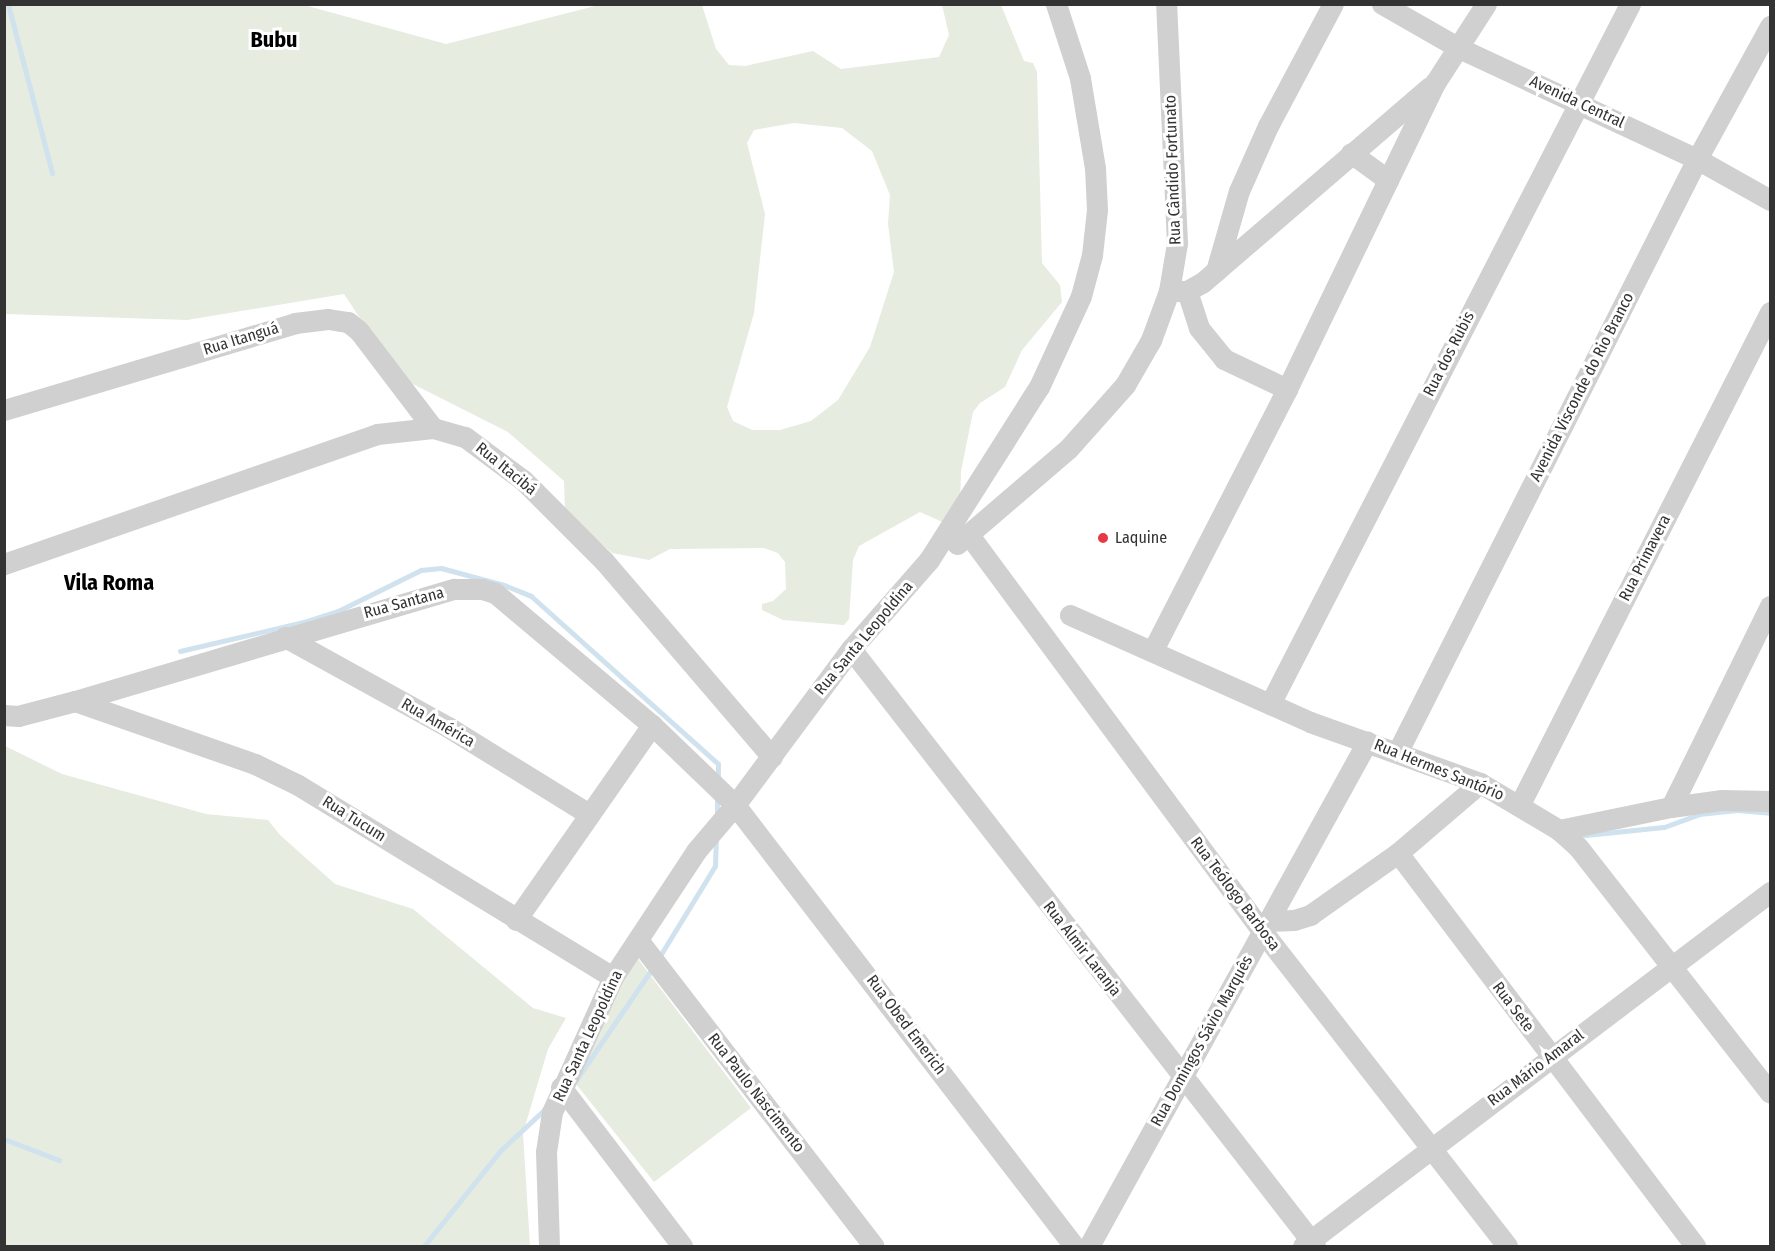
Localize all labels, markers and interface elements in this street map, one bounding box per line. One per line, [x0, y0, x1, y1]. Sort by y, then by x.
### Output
district label: Bubu [250, 27, 298, 53]
street label: Avenida Central [1527, 72, 1627, 132]
street label: Rua Cândido Fortunato [1161, 95, 1185, 245]
street label: Avenida Visconde do Rio Branco [1526, 289, 1638, 485]
street label: Rua dos Rubis [1419, 308, 1479, 400]
street label: Rua Itanguá [201, 318, 281, 360]
street label: Rua Itacibá [472, 439, 540, 499]
street label: Rua Primavera [1615, 512, 1675, 604]
place label: Laquine [1115, 528, 1167, 548]
marker: Laquine [1096, 531, 1110, 545]
district label: Vila Roma [64, 570, 154, 596]
street label: Rua Santa Leopoldina [811, 577, 917, 699]
street label: Rua Santana [362, 583, 446, 623]
street label: Rua América [398, 694, 478, 752]
street label: Rua Hermes Santório [1371, 735, 1507, 805]
street label: Rua Tucum [319, 792, 389, 846]
street label: Rua Teólogo Barbosa [1186, 833, 1284, 955]
street label: Rua Almir Laranja [1039, 898, 1125, 1000]
street label: Rua Domingos Sávio Marquês [1147, 952, 1257, 1130]
street label: Rua Santa Leopoldina [549, 967, 627, 1105]
street label: Rua Obed Emerich [862, 971, 950, 1079]
street label: Rua Sete [1488, 978, 1538, 1036]
street label: Rua Mário Amaral [1484, 1026, 1588, 1110]
street label: Rua Paulo Nascimento [704, 1030, 808, 1156]

